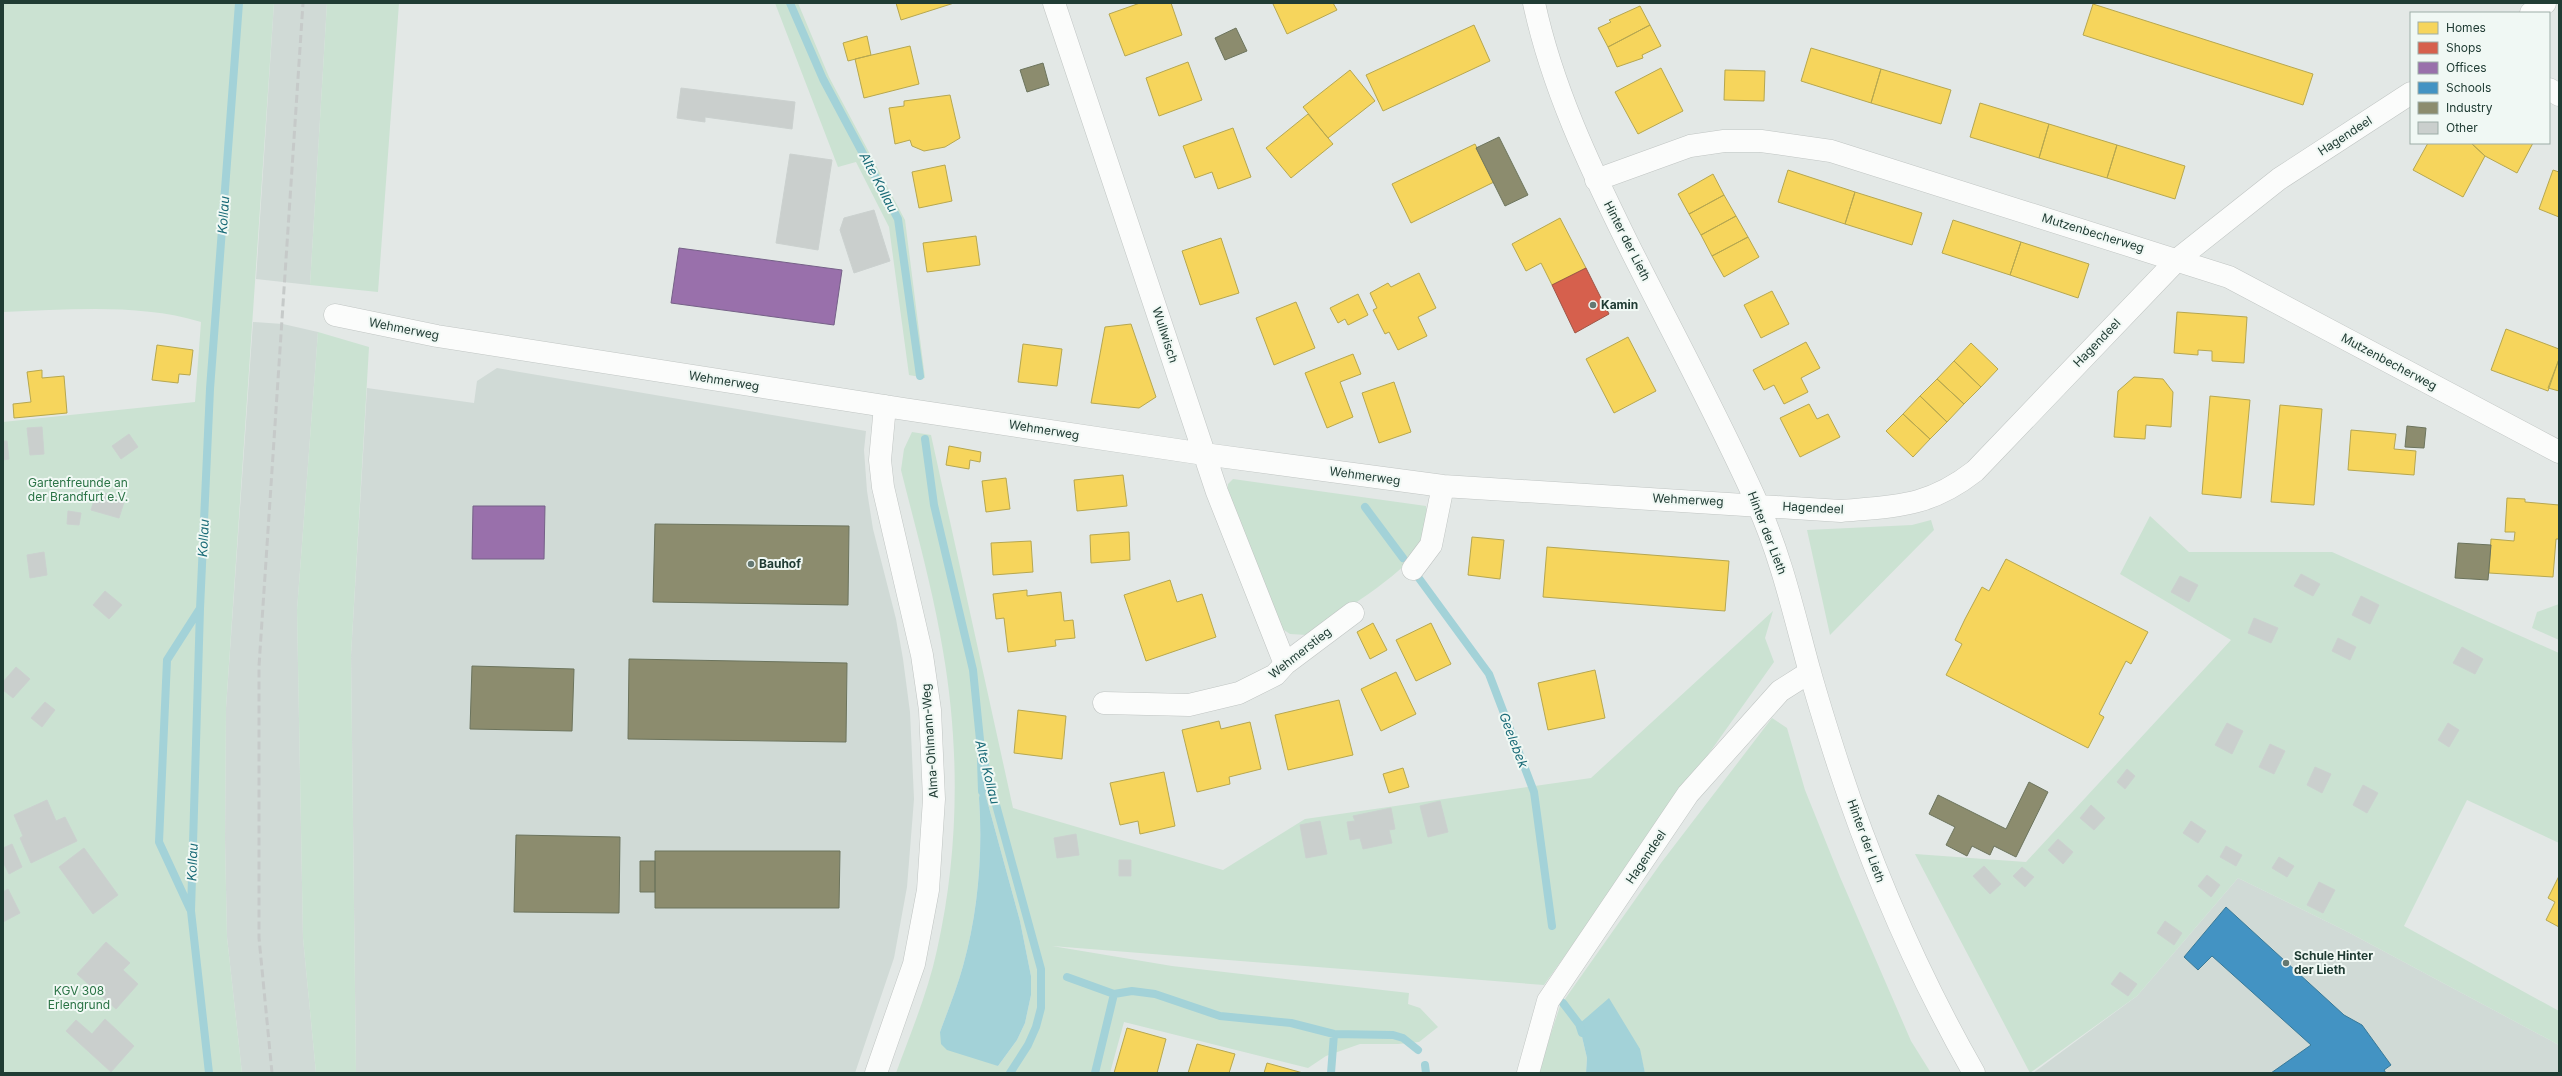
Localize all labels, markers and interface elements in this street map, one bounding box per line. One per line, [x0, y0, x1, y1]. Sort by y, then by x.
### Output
legend [2410, 12, 2550, 144]
text: Homes [2446, 20, 2486, 35]
text: Shops [2446, 40, 2482, 55]
text: Offices [2446, 60, 2487, 75]
text: Schools [2446, 80, 2491, 95]
text: Industry [2446, 100, 2493, 115]
street label: Hagendeel [2315, 113, 2375, 159]
text: Other [2446, 120, 2478, 135]
water label: Alte Kollau [856, 148, 902, 215]
water label: Kollau [214, 195, 232, 235]
street label: Hinter der Lieth [1601, 198, 1654, 283]
street label: Mutzenbecherweg [2040, 210, 2146, 255]
place label: Kamin [1601, 297, 1638, 312]
marker: Kamin [1588, 300, 1598, 310]
street label: Wullwisch [1149, 305, 1182, 365]
street label: Wehmerweg [368, 314, 441, 343]
street label: Hagendeel [2070, 315, 2123, 370]
street label: Mutzenbecherweg [2339, 330, 2440, 393]
street label: Wehmerweg [688, 368, 761, 393]
street label: Wehmerweg [1008, 417, 1081, 442]
street label: Wehmerweg [1329, 463, 1401, 488]
park label: Gartenfreunde an der Brandfurt e.V. [28, 475, 128, 504]
street label: Hinter der Lieth [1745, 489, 1790, 576]
street label: Wehmerweg [1652, 490, 1724, 509]
street label: Hagendeel [1782, 498, 1844, 517]
water label: Kollau [194, 518, 212, 557]
place label: Bauhof [759, 556, 801, 571]
marker: Bauhof [746, 559, 756, 569]
street label: Wehmerstieg [1266, 624, 1334, 682]
street label: Alma-Ohlmann-Weg [918, 683, 941, 799]
water label: Geelebek [1496, 710, 1532, 771]
water label: Alte Kollau [972, 737, 1004, 806]
street label: Hinter der Lieth [1844, 797, 1888, 885]
street label: Hagendeel [1622, 827, 1669, 886]
water label: Kollau [183, 842, 201, 881]
place label: Schule Hinter der Lieth [2294, 948, 2373, 977]
marker: Schule Hinter der Lieth [2281, 958, 2291, 968]
park label: KGV 308 Erlengrund [48, 983, 110, 1012]

